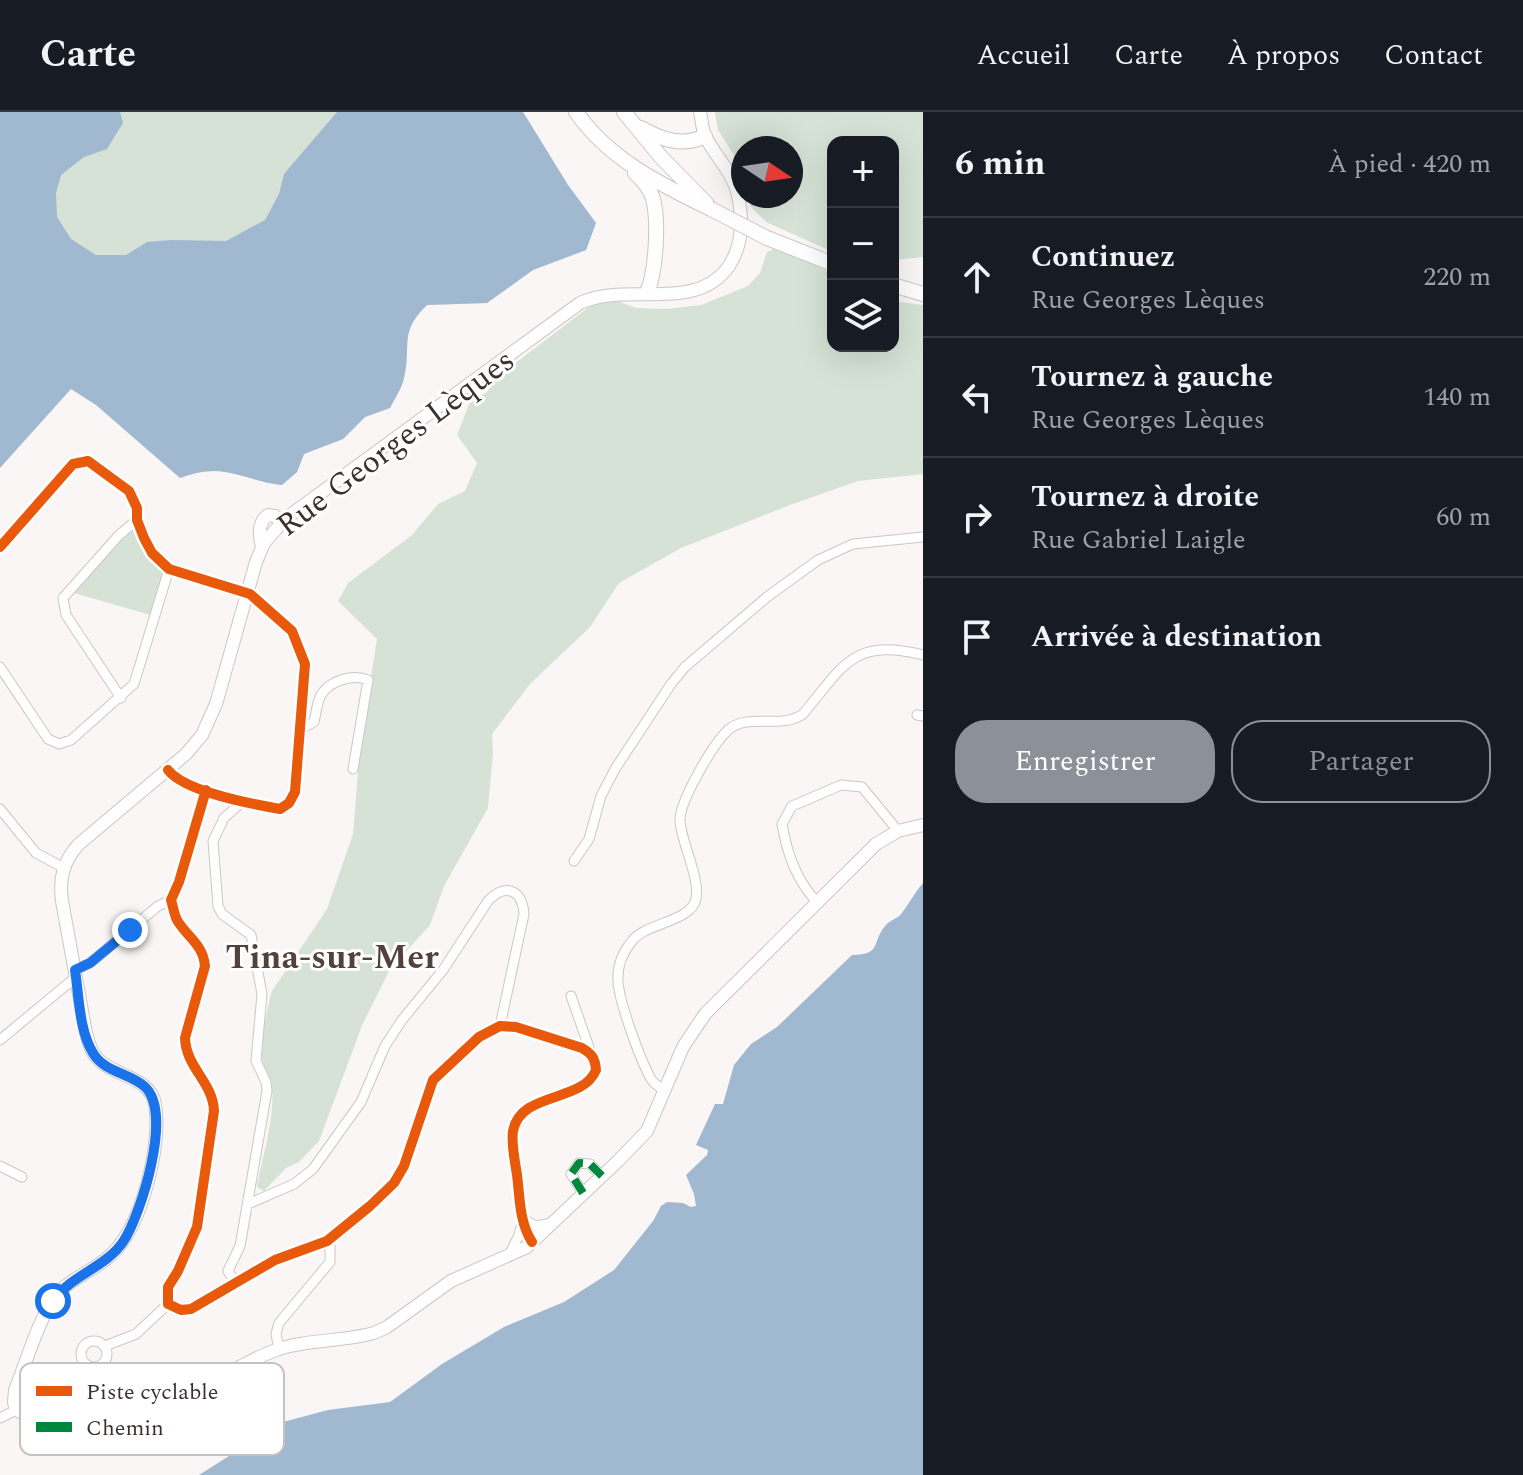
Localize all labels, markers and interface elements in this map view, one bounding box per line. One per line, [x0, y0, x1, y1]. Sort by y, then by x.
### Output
text: Carte [40, 26, 136, 84]
text: Accueil [977, 34, 1070, 77]
text: Carte [1114, 34, 1183, 77]
text: À propos [1227, 34, 1340, 77]
text: Contact [1384, 34, 1483, 77]
north arrow [731, 136, 803, 208]
map controls [827, 136, 899, 352]
button: + [827, 136, 899, 208]
text: 6 min [955, 138, 1045, 190]
text: À pied · 420 m [1328, 144, 1491, 184]
button: − [827, 208, 899, 280]
text: Continuez [1031, 234, 1175, 280]
icon: ahead [955, 255, 999, 299]
text: 220 m [1423, 257, 1491, 297]
button: layers [827, 280, 899, 352]
text: Rue Georges Lèques [1031, 280, 1265, 320]
street label: Rue Georges Lèques [266, 337, 526, 549]
text: Tournez à gauche [1031, 354, 1273, 400]
icon: left [955, 375, 999, 419]
text: 140 m [1423, 377, 1491, 417]
text: Rue Georges Lèques [1031, 400, 1265, 440]
text: Tournez à droite [1031, 474, 1259, 520]
icon: right [955, 495, 999, 539]
text: 60 m [1436, 497, 1491, 537]
text: Rue Gabriel Laigle [1031, 520, 1246, 560]
text: Arrivée à destination [1031, 614, 1322, 660]
icon: arrive [955, 615, 999, 659]
button: Enregistrer [955, 720, 1215, 803]
button: Partager [1231, 720, 1491, 803]
route end [112, 912, 148, 948]
district label: Tina-sur-Mer [225, 932, 439, 984]
route start [35, 1283, 71, 1319]
legend [20, 1363, 284, 1455]
text: Piste cyclable [86, 1376, 218, 1409]
text: Chemin [86, 1412, 164, 1445]

